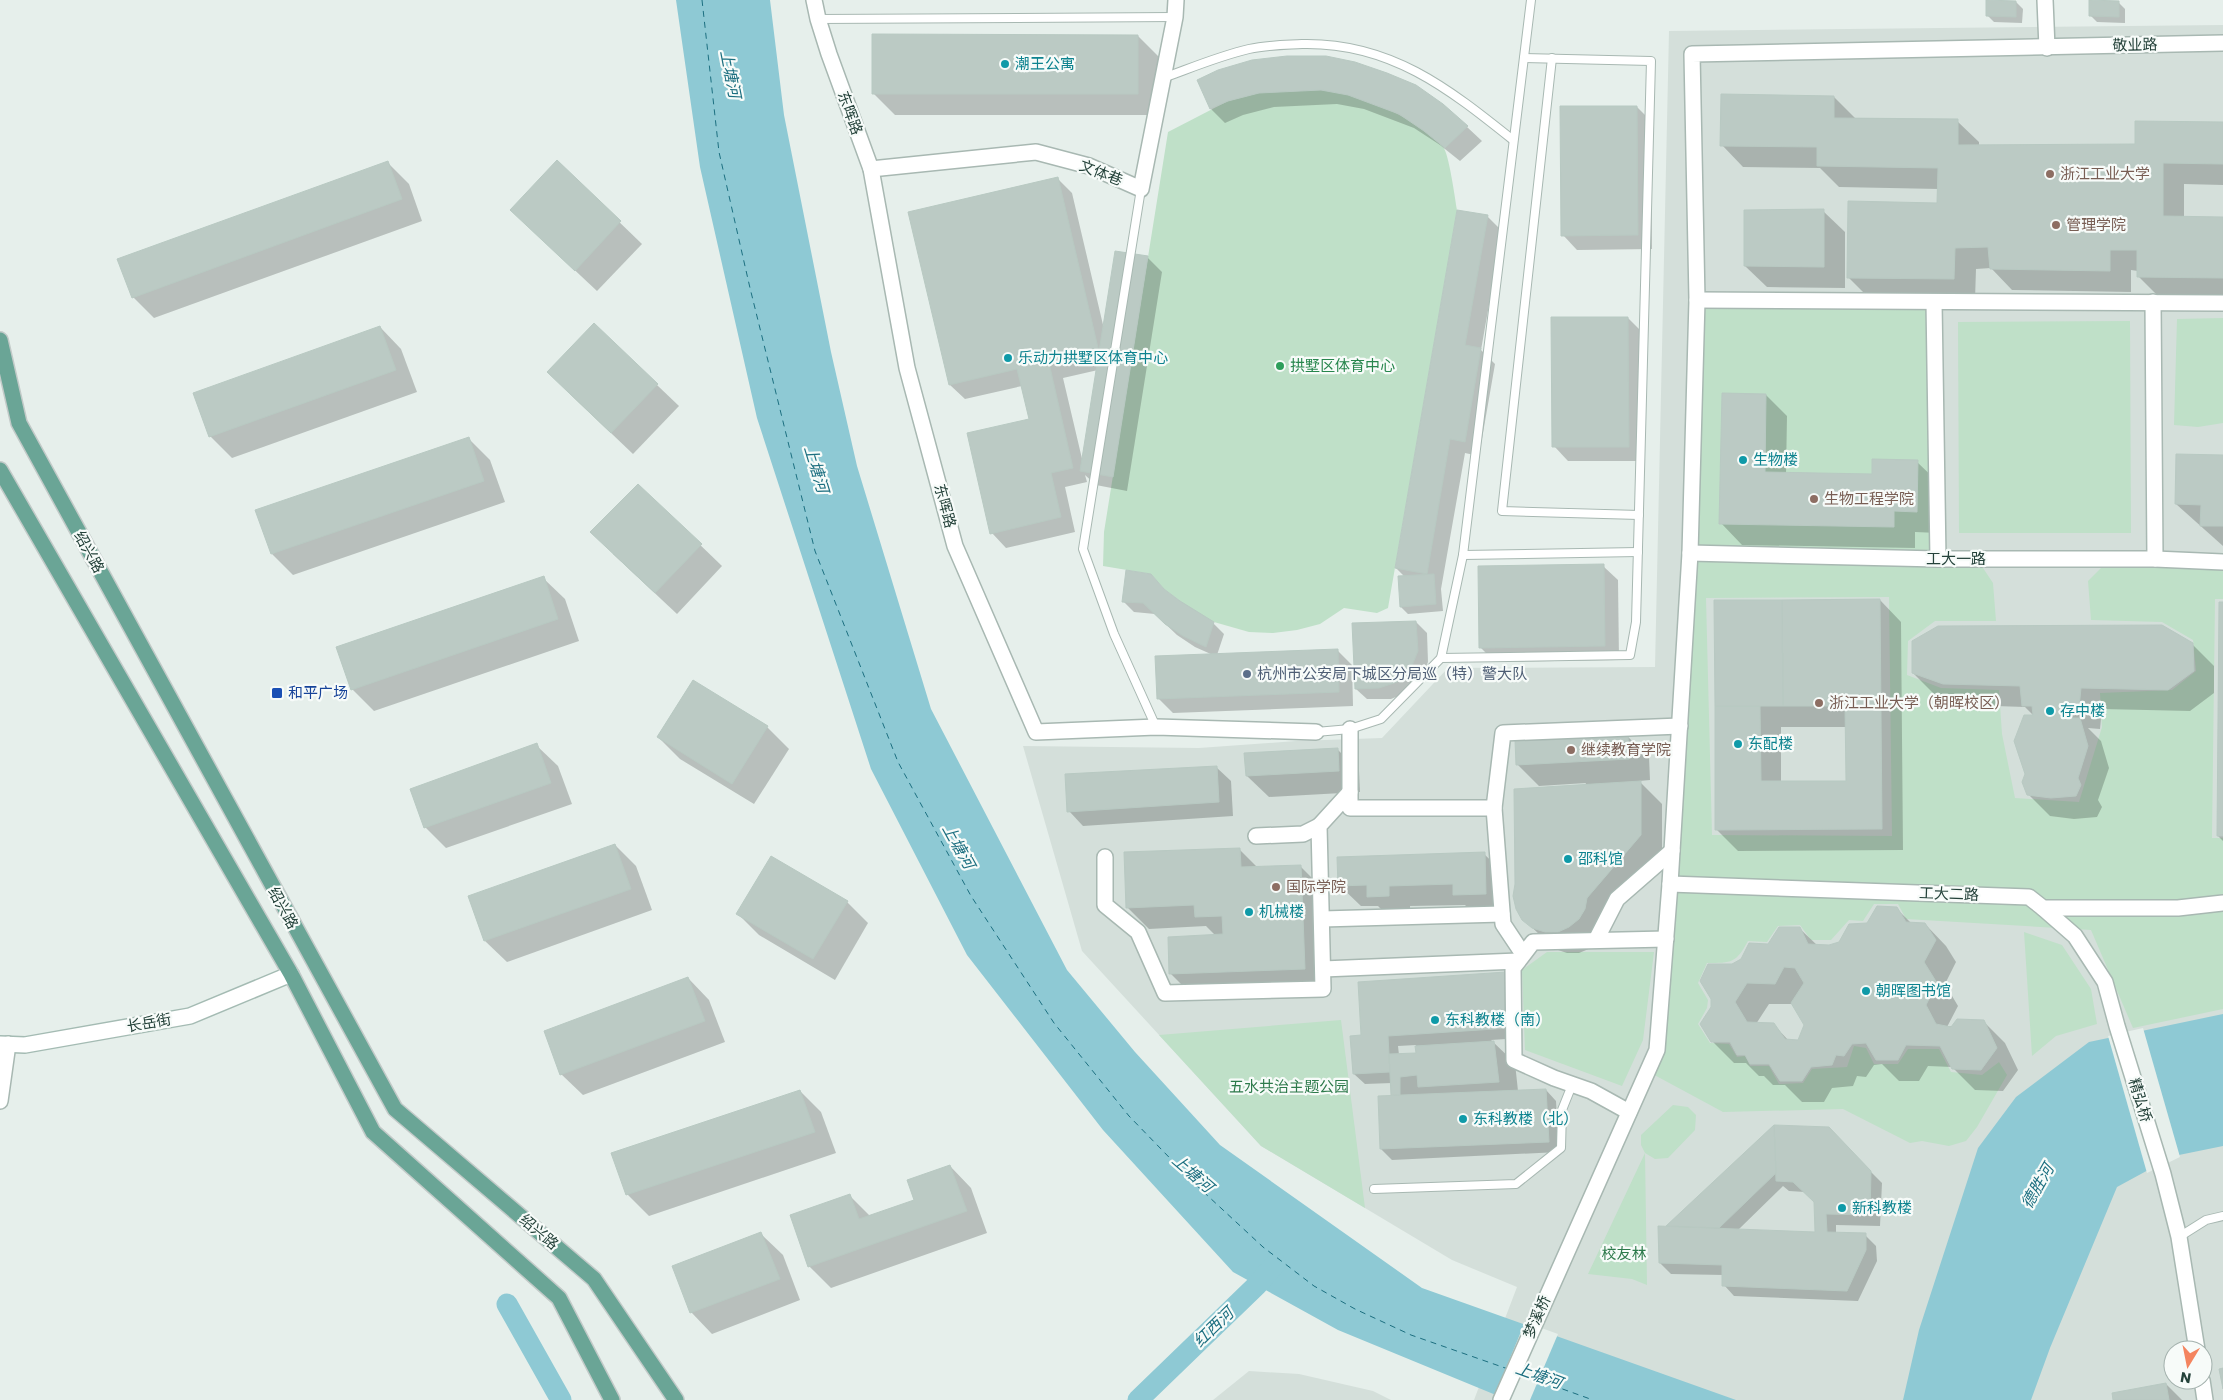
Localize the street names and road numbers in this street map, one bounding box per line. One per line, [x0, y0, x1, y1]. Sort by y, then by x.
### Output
street label: 敬业路 [2112, 34, 2158, 55]
street label: 东晖路 [833, 88, 868, 138]
street label: 文体巷 [1076, 155, 1126, 190]
street label: 东晖路 [930, 481, 961, 530]
street label: 绍兴路 [69, 527, 110, 577]
street label: 工大一路 [1926, 548, 1986, 569]
street label: 工大二路 [1919, 882, 1979, 905]
street label: 绍兴路 [263, 883, 304, 933]
street label: 长岳街 [125, 1008, 173, 1037]
street label: 精弘桥 [2124, 1075, 2157, 1124]
street label: 绍兴路 [515, 1209, 563, 1254]
street label: 梦溪桥 [1518, 1292, 1555, 1342]

